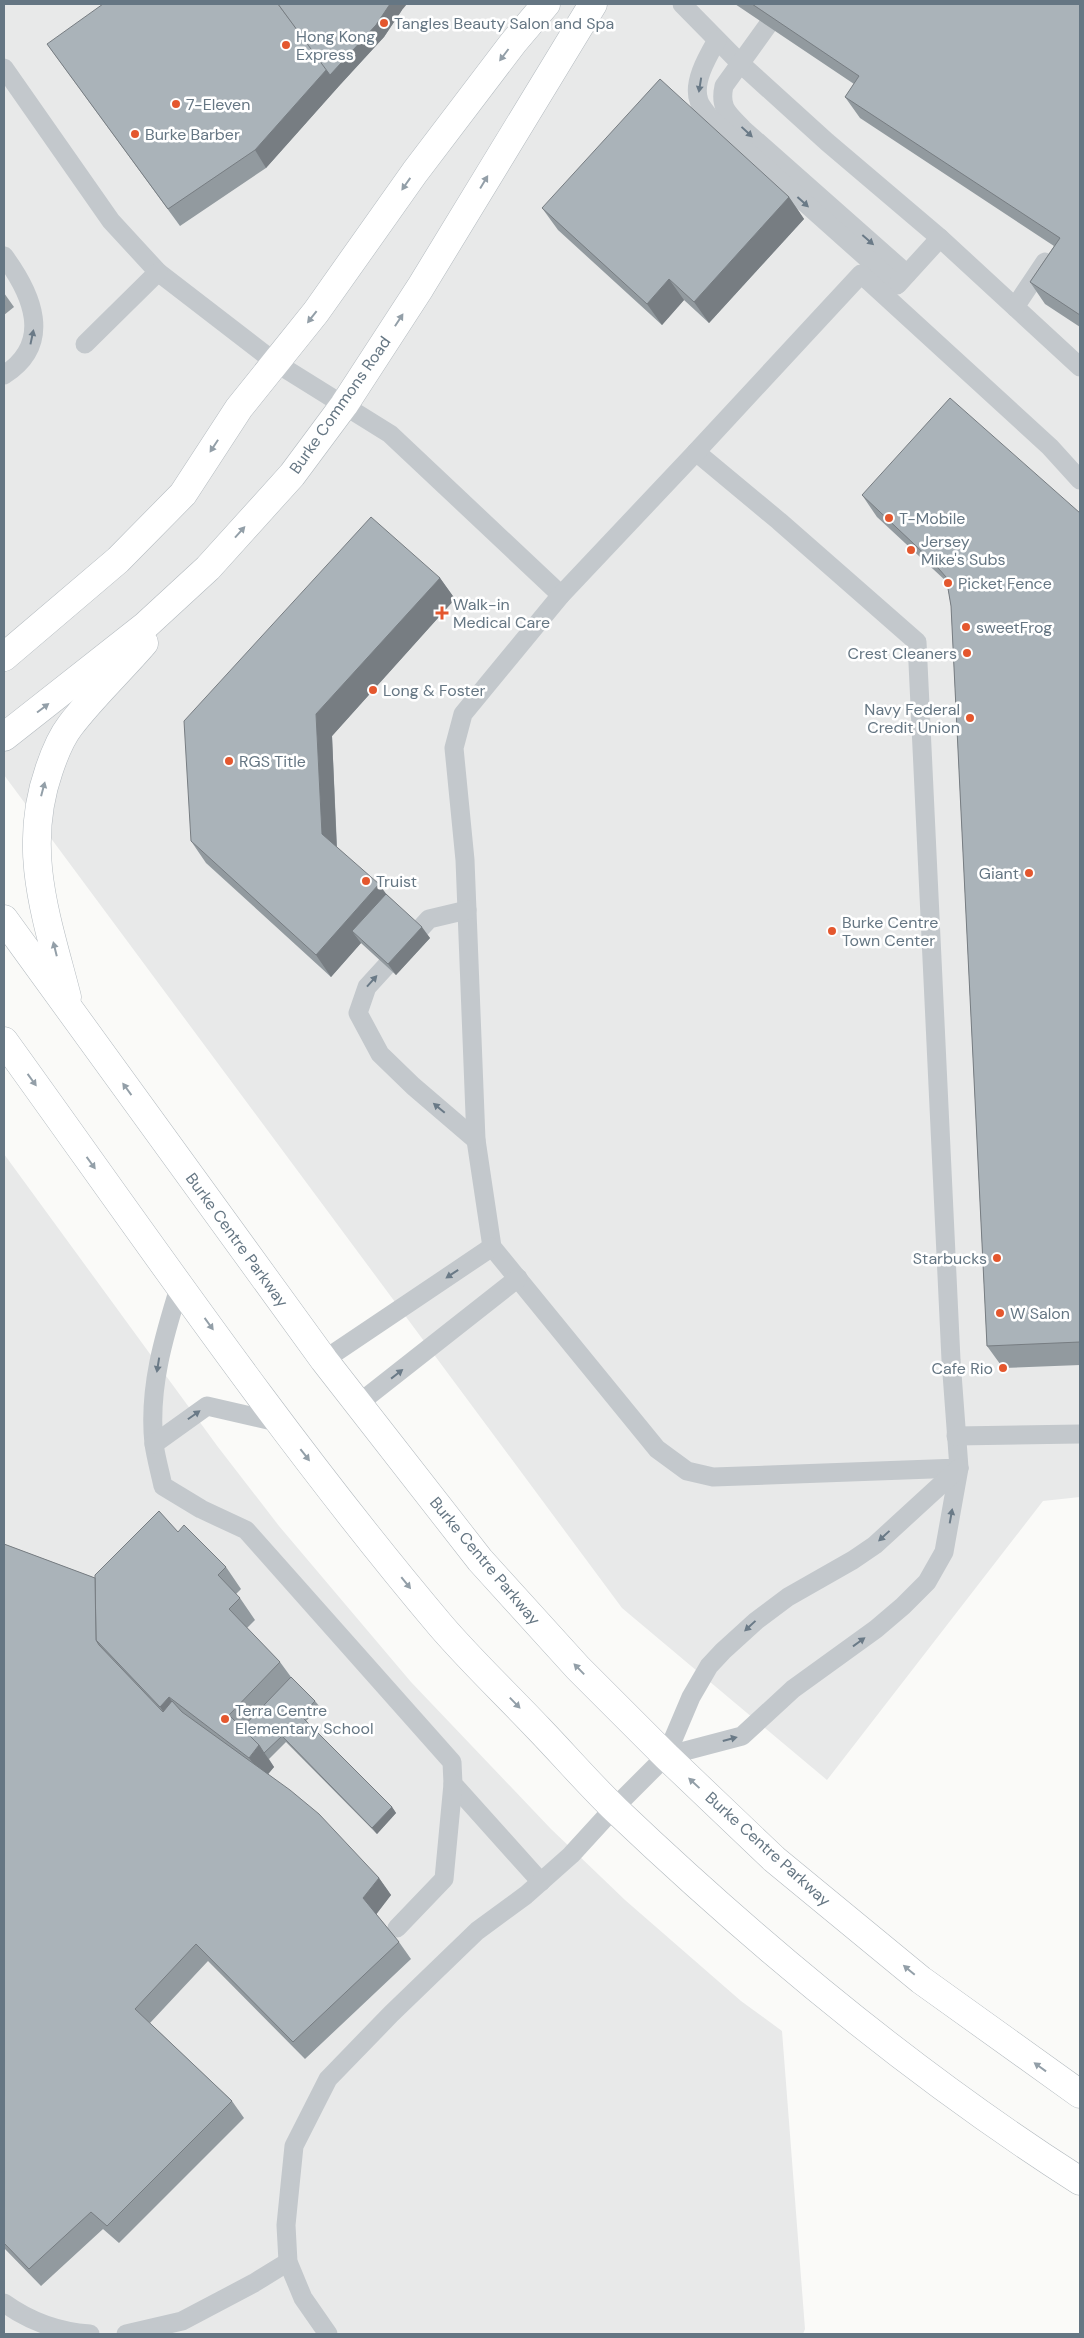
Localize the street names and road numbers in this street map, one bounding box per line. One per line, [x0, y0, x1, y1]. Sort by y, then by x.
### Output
street label: Burke Commons Road [285, 332, 395, 478]
street label: Burke Centre Parkway [181, 1169, 293, 1312]
street label: Burke Centre Parkway [425, 1492, 545, 1630]
street label: Burke Centre Parkway [701, 1787, 835, 1911]

